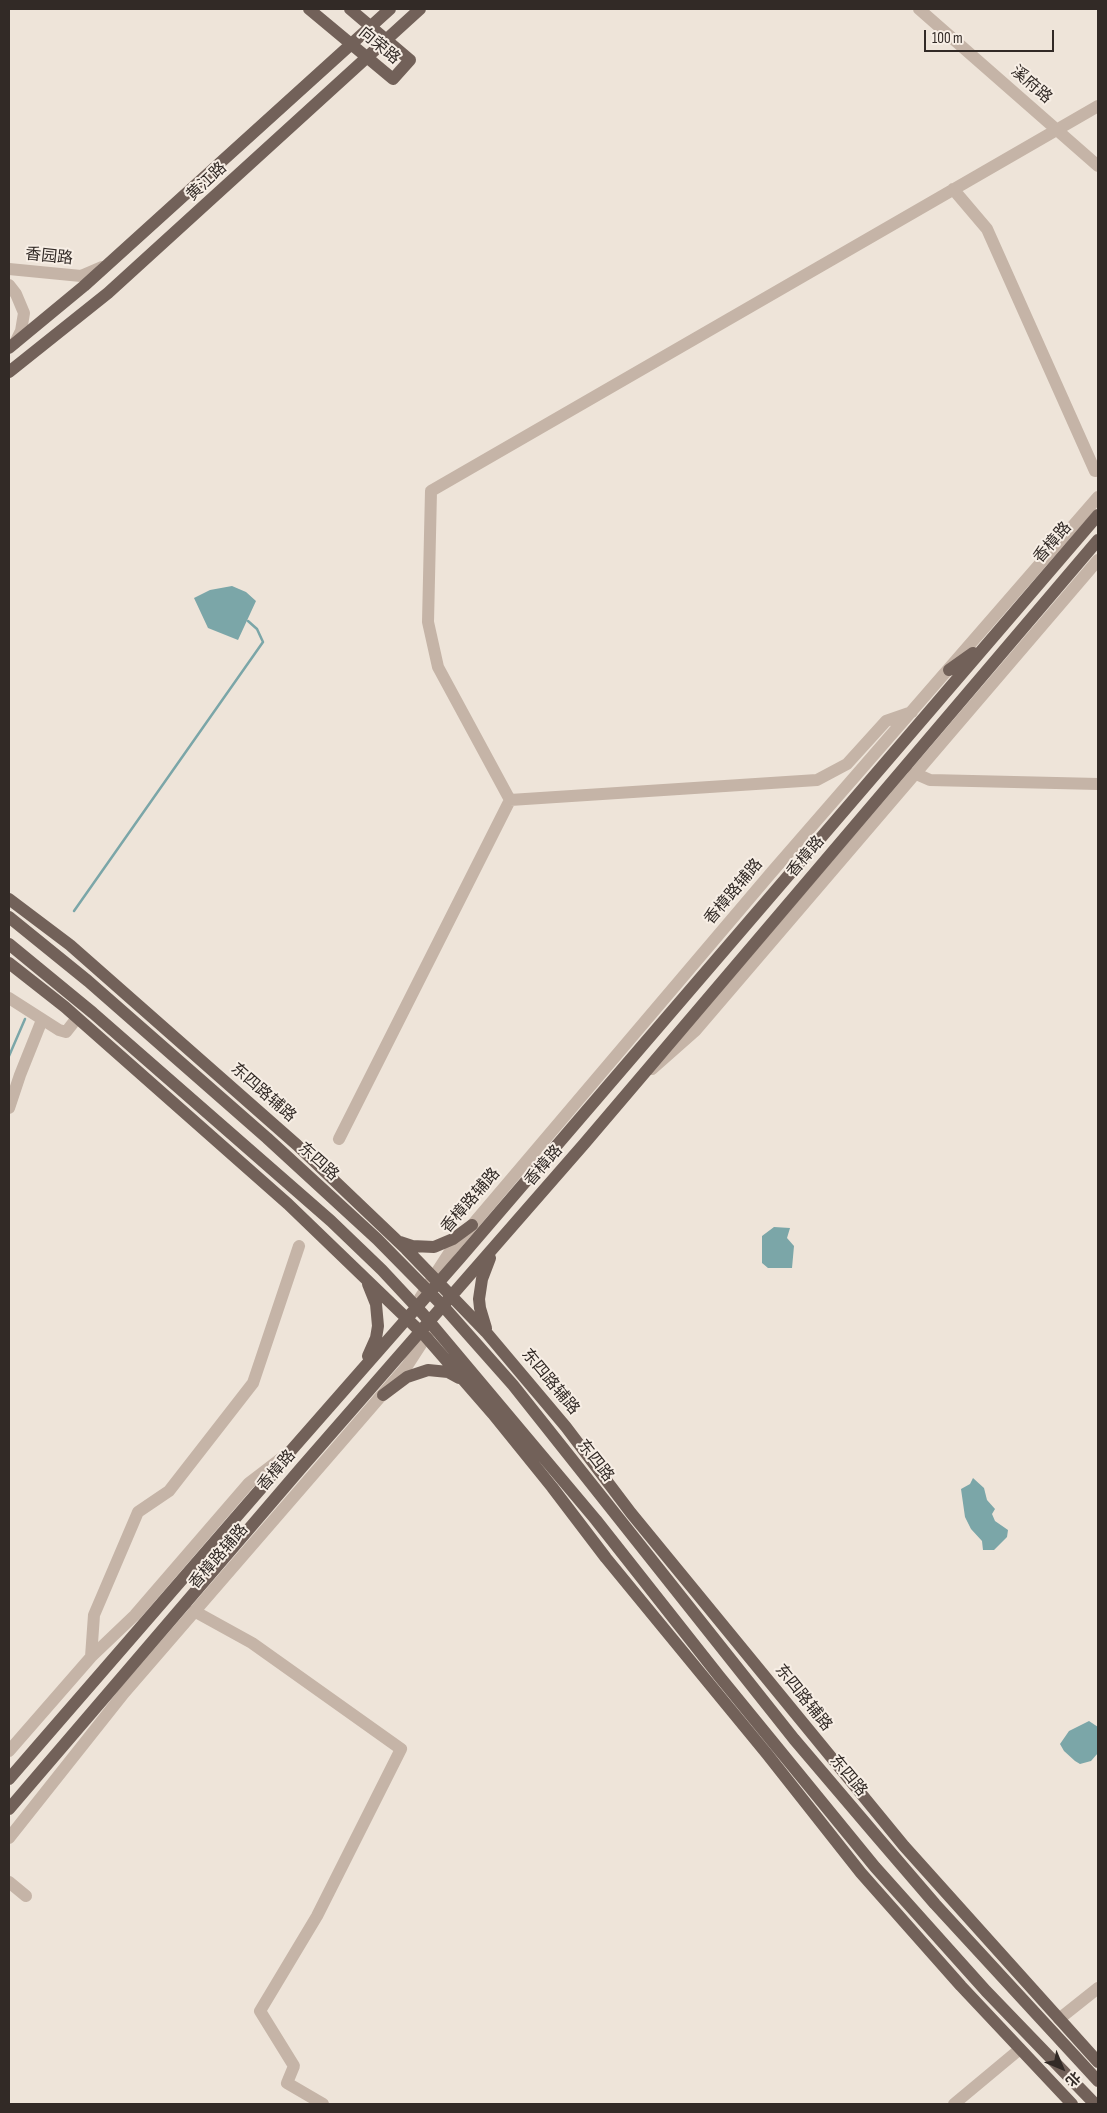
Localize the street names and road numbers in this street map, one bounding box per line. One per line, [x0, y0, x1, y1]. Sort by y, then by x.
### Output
street label: 向荣路 [354, 23, 404, 69]
street label: 溪府路 [1007, 62, 1055, 108]
street label: 黄江路 [183, 159, 231, 205]
street label: 香园路 [24, 245, 74, 269]
street label: 香樟路 [1030, 519, 1076, 567]
street label: 香樟路 [783, 832, 829, 882]
street label: 香樟路辅路 [701, 855, 767, 929]
street label: 东四路辅路 [227, 1060, 299, 1126]
street label: 东四路 [294, 1139, 342, 1185]
street label: 香樟路 [521, 1142, 567, 1190]
street label: 香樟路辅路 [438, 1165, 504, 1237]
street label: 东四路辅路 [517, 1345, 583, 1419]
street label: 东四路 [573, 1436, 617, 1486]
street label: 香樟路 [254, 1447, 300, 1495]
street label: 香樟路辅路 [186, 1521, 252, 1593]
street label: 东四路辅路 [770, 1661, 836, 1735]
street label: 东四路 [825, 1751, 871, 1801]

